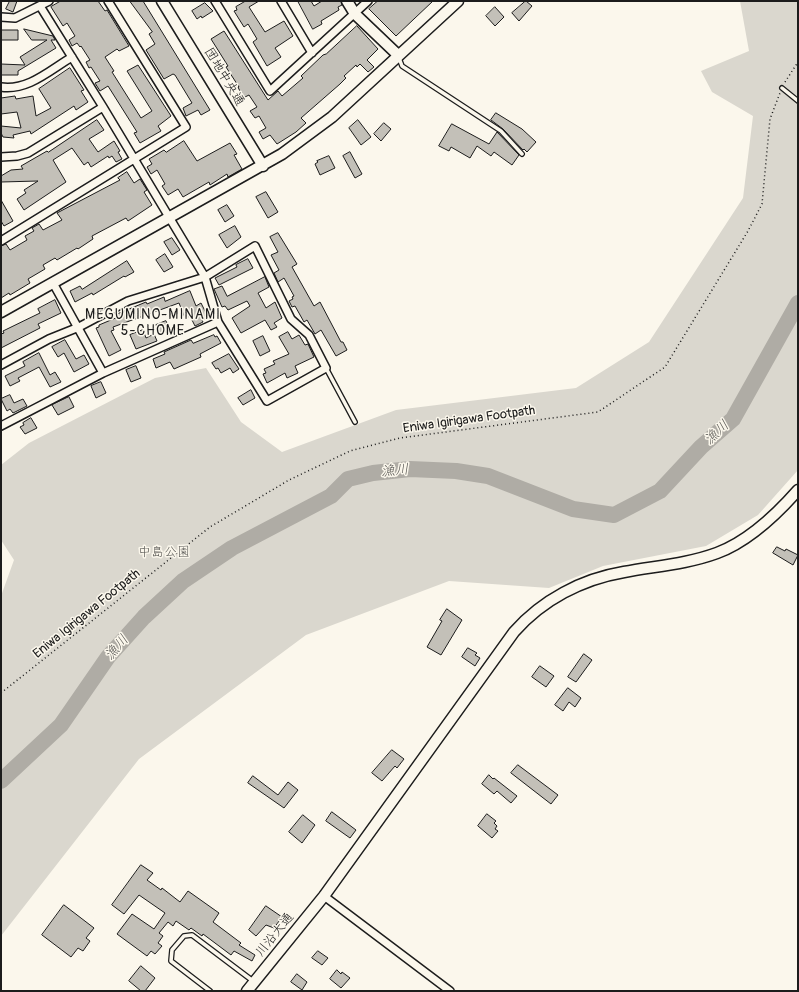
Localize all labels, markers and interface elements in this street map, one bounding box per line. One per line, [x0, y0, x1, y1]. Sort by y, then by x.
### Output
street label: 団地中央通 [201, 45, 247, 109]
district label: MEGUMINO-MINAMI 5-CHOME [85, 307, 221, 340]
street label: Eniwa Igirigawa Footpath [402, 403, 536, 437]
water label: 漁川 [701, 417, 733, 449]
water label: 漁川 [380, 461, 410, 481]
park label: 中島公園 [138, 545, 190, 561]
street label: Eniwa Igirigawa Footpath [30, 566, 144, 662]
water label: 漁川 [101, 632, 133, 664]
street label: 川沿大通 [253, 910, 297, 960]

